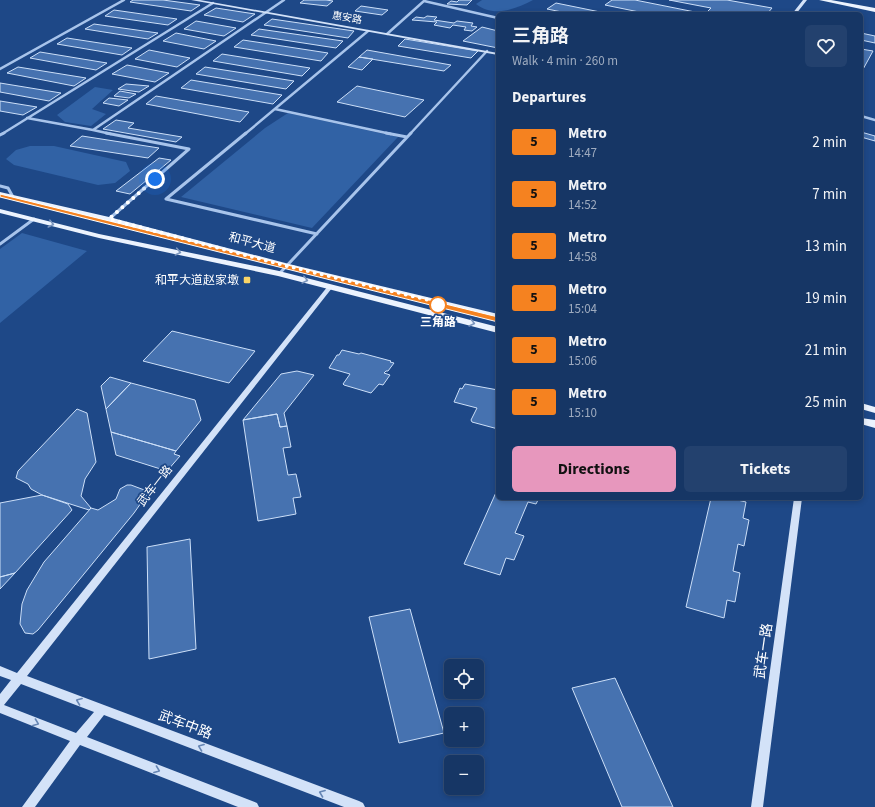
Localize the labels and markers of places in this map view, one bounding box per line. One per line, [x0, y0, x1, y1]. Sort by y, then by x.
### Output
place label: 和平大道赵家墩 [155, 272, 239, 289]
marker: 和平大道赵家墩 [242, 275, 252, 285]
marker: 三角路 [429, 296, 447, 314]
place label: 三角路 [420, 314, 456, 331]

